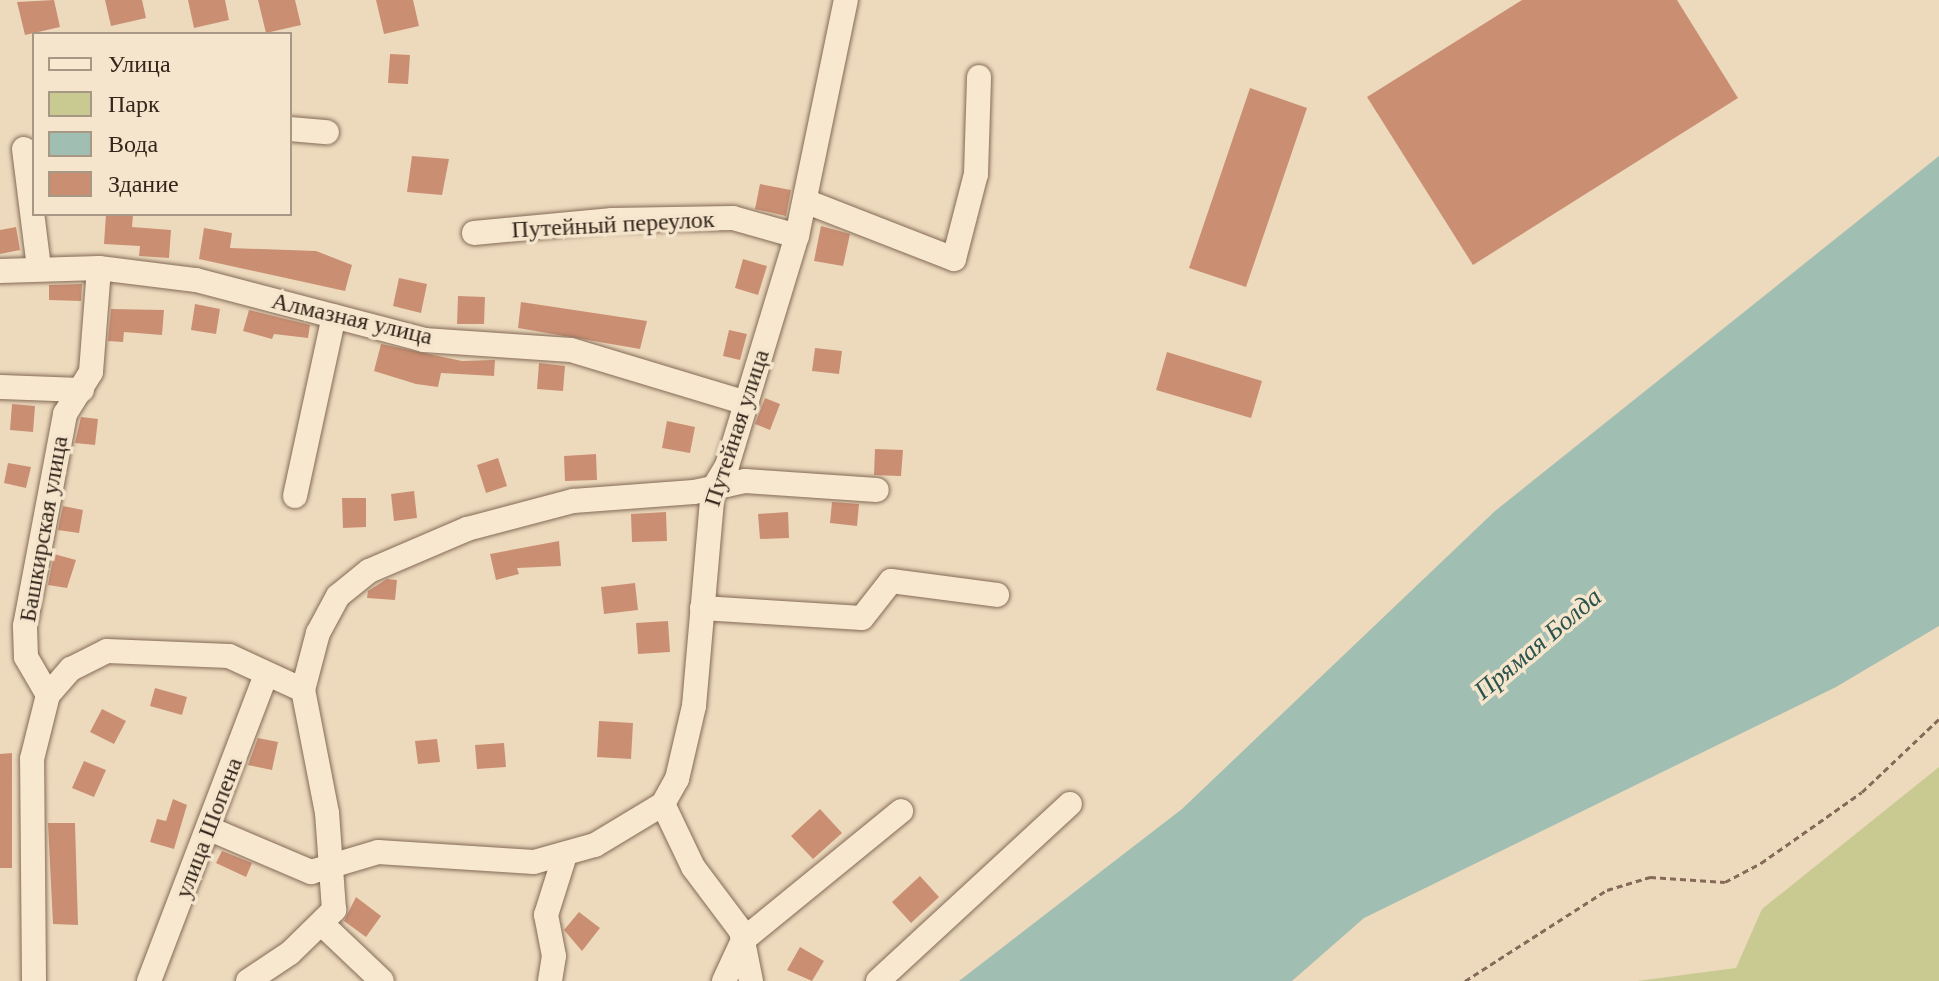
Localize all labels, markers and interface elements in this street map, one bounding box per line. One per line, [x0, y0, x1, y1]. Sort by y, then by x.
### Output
legend [32, 32, 292, 216]
text: Улица [108, 51, 171, 77]
text: Парк [108, 91, 160, 117]
text: Вода [108, 131, 158, 157]
text: Здание [108, 171, 179, 197]
street label: Путейный переулок [511, 205, 715, 245]
street label: Алмазная улица [269, 286, 435, 352]
street label: Путейная улица [698, 346, 776, 510]
street label: Башкирская улица [13, 434, 75, 624]
water label: Прямая Болда [1468, 582, 1608, 706]
street label: улица Шопена [169, 754, 249, 902]

